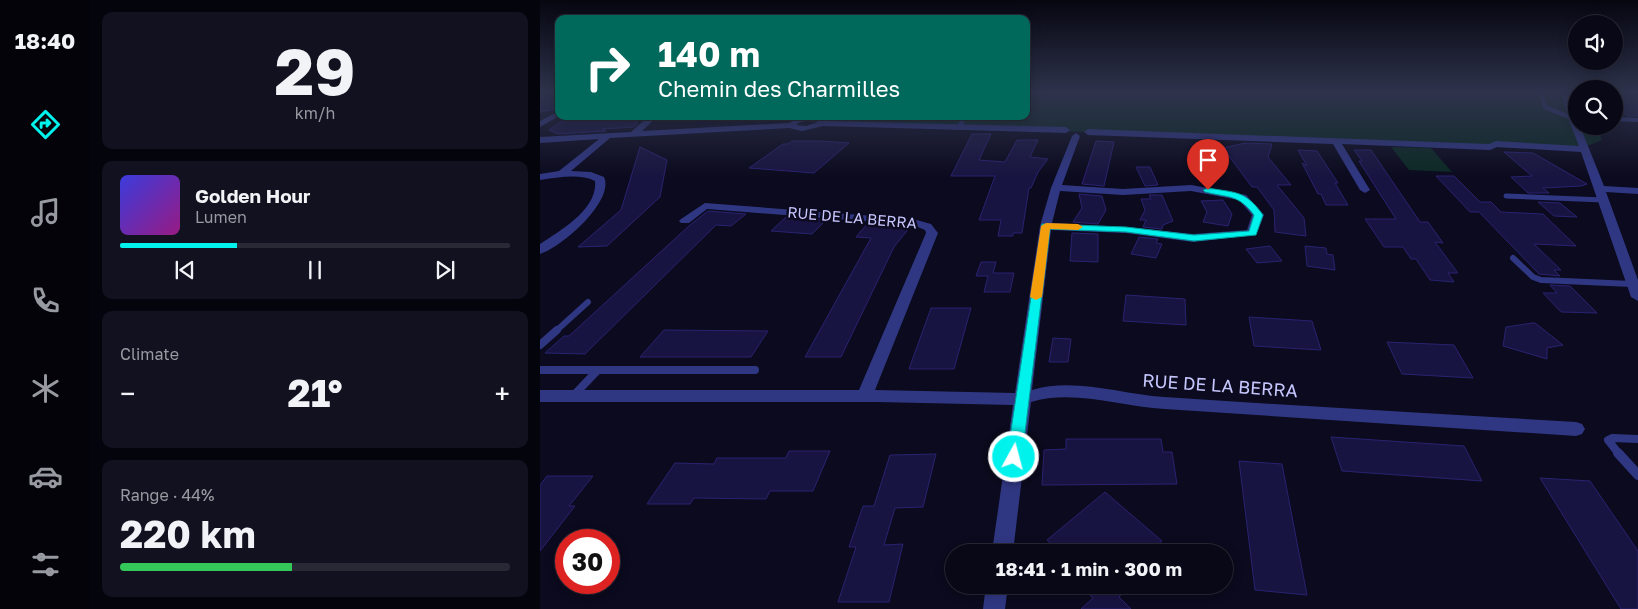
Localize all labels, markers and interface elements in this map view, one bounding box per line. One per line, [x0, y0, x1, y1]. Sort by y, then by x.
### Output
map controls [1568, 15, 1623, 135]
button: sound [1568, 15, 1623, 70]
text: 18:40 [15, 27, 75, 54]
text: 29 [275, 31, 355, 109]
text: 140 m [658, 33, 760, 75]
icon: right [575, 35, 640, 100]
text: Chemin des Charmilles [658, 75, 900, 102]
button: search [1568, 80, 1623, 135]
text: km/h [295, 103, 335, 123]
icon: directions [28, 107, 63, 142]
pin [1187, 139, 1229, 190]
icon: arrive [1194, 146, 1222, 174]
text: Golden Hour [195, 184, 310, 207]
icon: music [28, 195, 63, 230]
street label: RUE DE LA BERRA [787, 202, 918, 232]
text: Lumen [195, 207, 247, 227]
icon: previous [171, 256, 199, 284]
icon: pause [301, 256, 329, 284]
icon: next [431, 256, 459, 284]
icon: phone [28, 283, 63, 318]
text: Climate [120, 344, 179, 364]
street label: RUE DE LA BERRA [1142, 369, 1298, 401]
text: 21° [288, 370, 343, 415]
icon: climate [28, 371, 63, 406]
text: − [120, 377, 135, 410]
text: + [495, 377, 510, 410]
position arrow [987, 430, 1039, 482]
icon: car [28, 459, 63, 494]
text: Range · 44% [120, 485, 214, 505]
text: 220 km [120, 511, 256, 556]
speed limit sign: 30 [555, 529, 620, 594]
icon: filters [28, 547, 63, 582]
text: 18:41 · 1 min · 300 m [996, 557, 1182, 580]

